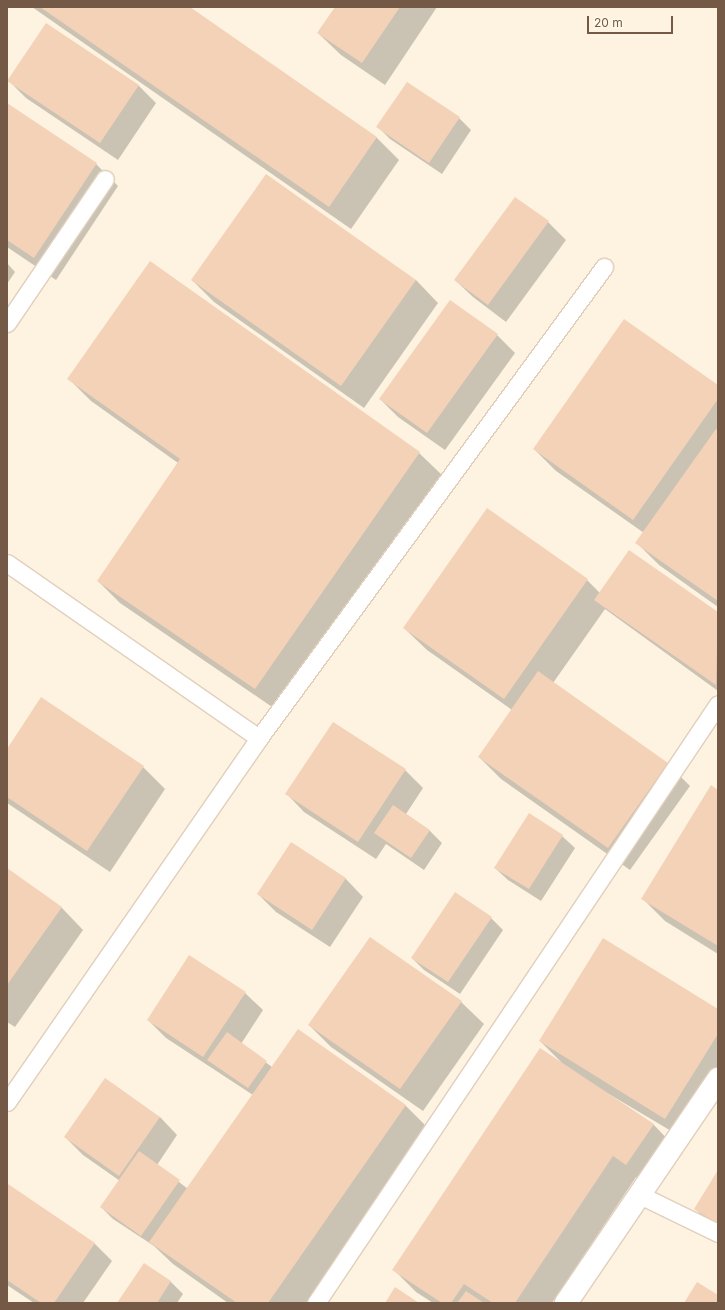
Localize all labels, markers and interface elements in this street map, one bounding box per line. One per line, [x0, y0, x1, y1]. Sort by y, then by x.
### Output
scale bar [589, 8, 675, 34]
text: 20 m [594, 15, 623, 30]

